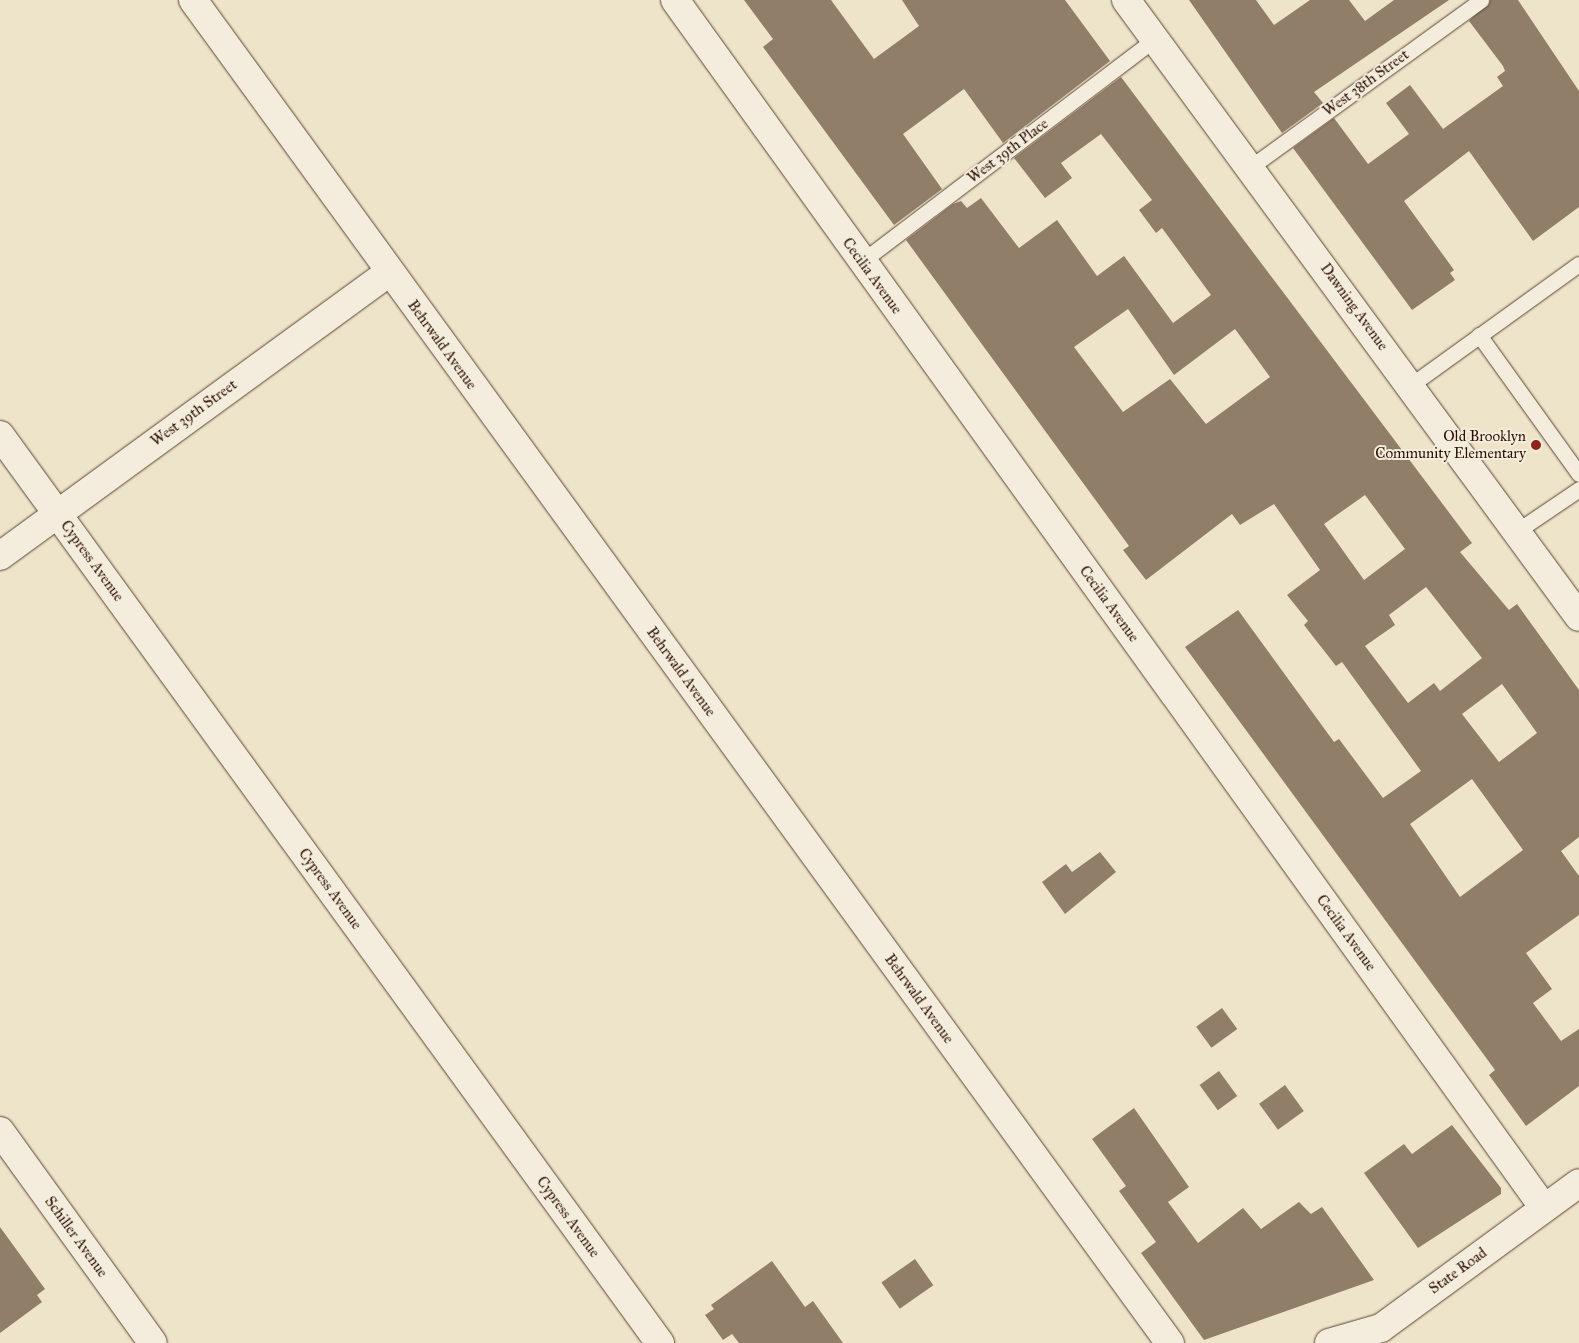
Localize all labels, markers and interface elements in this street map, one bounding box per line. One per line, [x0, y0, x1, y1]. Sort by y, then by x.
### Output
street label: West 38th Street [1319, 46, 1413, 120]
street label: West 39th Place [964, 115, 1052, 187]
street label: Cecilia Avenue [838, 234, 906, 318]
street label: Dawning Avenue [1316, 260, 1392, 354]
street label: Behrwald Avenue [404, 297, 480, 393]
street label: West 39th Street [147, 376, 241, 450]
place label: Old Brooklyn Community Elementary [1375, 427, 1526, 462]
marker: Old Brooklyn Community Elementary [1530, 439, 1542, 451]
street label: Cypress Avenue [57, 517, 127, 605]
street label: Cecilia Avenue [1075, 562, 1143, 646]
street label: Behrwald Avenue [643, 624, 719, 720]
street label: Cypress Avenue [295, 845, 365, 933]
street label: Cecilia Avenue [1312, 891, 1380, 975]
street label: Behrwald Avenue [881, 951, 957, 1047]
street label: Cypress Avenue [533, 1173, 603, 1261]
street label: Schiller Avenue [41, 1193, 111, 1281]
street label: State Road [1426, 1244, 1490, 1298]

